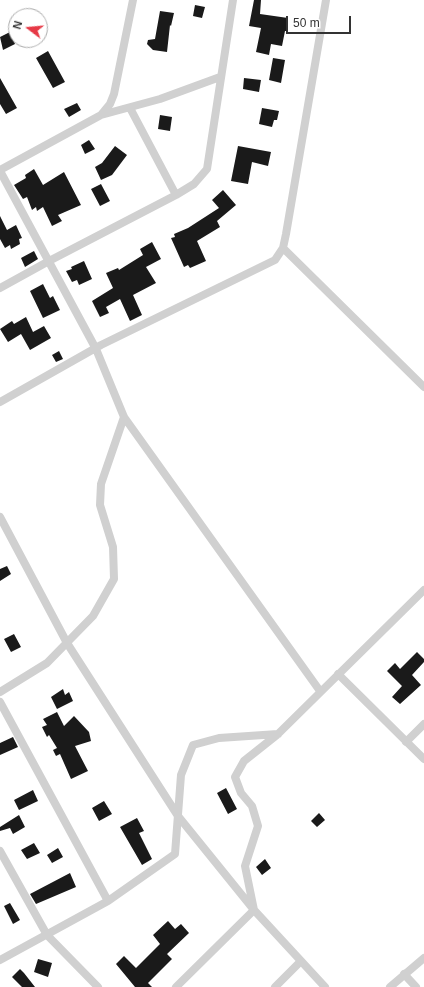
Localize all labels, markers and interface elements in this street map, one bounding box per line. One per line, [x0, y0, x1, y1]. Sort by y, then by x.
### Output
north arrow [8, 8, 48, 48]
scale bar [288, 8, 353, 34]
text: 50 m [293, 16, 320, 30]
text: N [11, 19, 24, 30]

